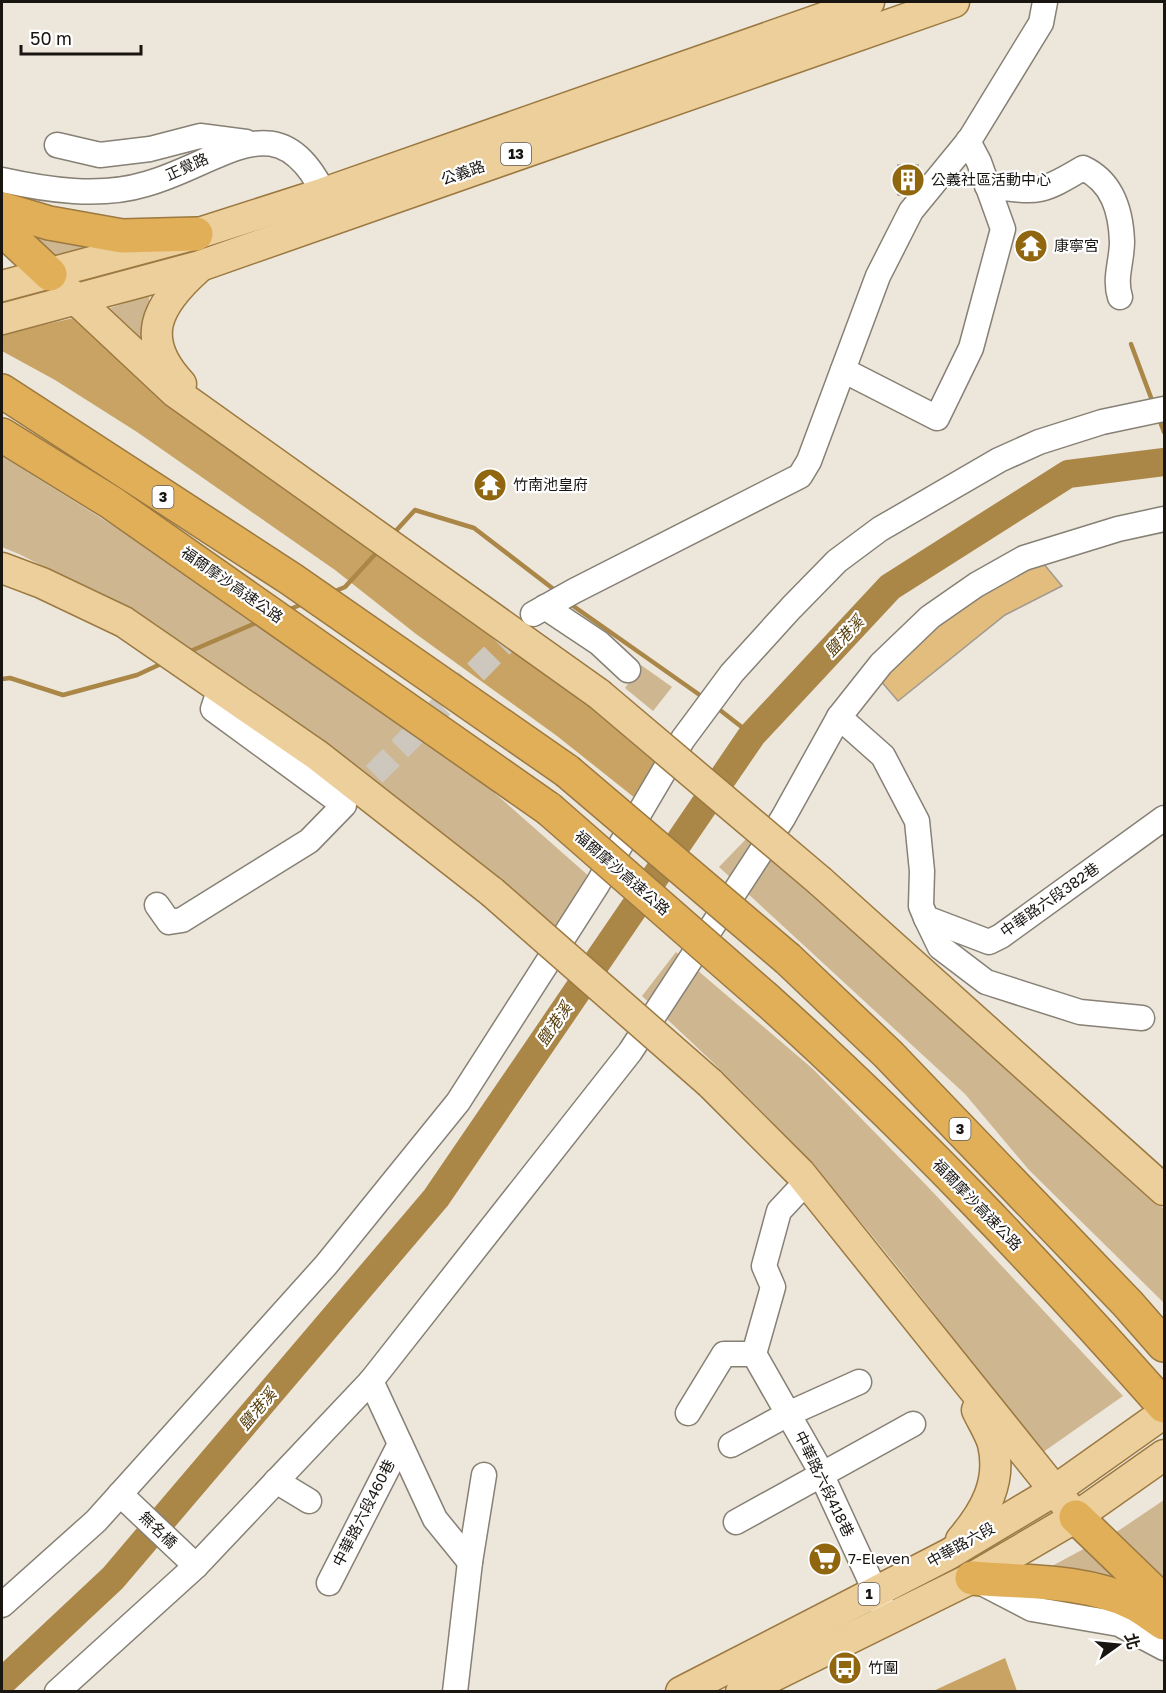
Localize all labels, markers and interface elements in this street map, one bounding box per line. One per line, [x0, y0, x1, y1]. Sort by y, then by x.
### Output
scale bar [21, 18, 141, 56]
text: 50 m [30, 27, 72, 49]
road number: 13 [501, 143, 531, 165]
street label: 正覺路 [162, 149, 211, 183]
street label: 公義路 [438, 156, 487, 188]
building icon: 公義社區活動中心 [890, 162, 926, 198]
place label: 公義社區活動中心 [931, 170, 1051, 188]
temple icon: 康寧宮 [1013, 228, 1049, 264]
place label: 康寧宮 [1054, 236, 1099, 254]
temple icon: 竹南池皇府 [472, 467, 508, 503]
place label: 竹南池皇府 [513, 475, 588, 493]
road number: 3 [152, 486, 174, 508]
street label: 福爾摩沙高速公路 [178, 542, 287, 626]
water label: 鹽港溪 [820, 610, 869, 660]
street label: 福爾摩沙高速公路 [571, 826, 674, 918]
street label: 中華路六段382巷 [996, 858, 1102, 940]
water label: 鹽港溪 [532, 997, 577, 1049]
road number: 3 [950, 1118, 970, 1140]
street label: 福爾摩沙高速公路 [930, 1155, 1026, 1254]
water label: 鹽港溪 [234, 1383, 281, 1434]
street label: 中華路六段418巷 [791, 1428, 858, 1539]
street label: 中華路六段460巷 [328, 1456, 398, 1569]
street label: 無名橋 [136, 1507, 181, 1551]
street label: 中華路六段 [923, 1518, 998, 1570]
supermarket icon: 7-Eleven [807, 1541, 843, 1577]
place label: 7-Eleven [848, 1549, 910, 1567]
road number: 1 [858, 1583, 880, 1605]
north arrow [1088, 1615, 1148, 1675]
text: 北 [1121, 1631, 1144, 1651]
bus stop icon: 竹圍 [827, 1650, 863, 1686]
place label: 竹圍 [868, 1658, 898, 1676]

